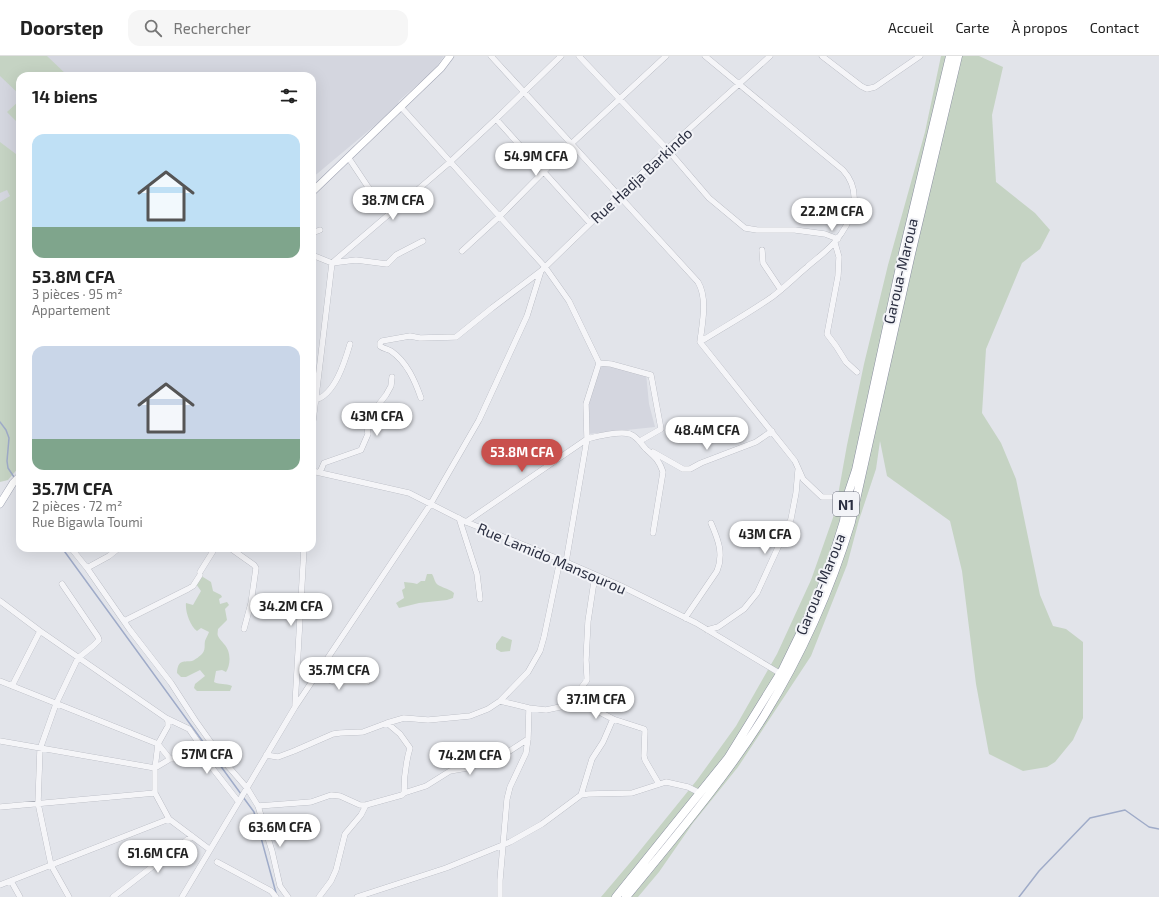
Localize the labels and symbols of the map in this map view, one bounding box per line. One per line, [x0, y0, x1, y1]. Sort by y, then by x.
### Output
street label: Rue Hadja Barkindo [587, 123, 696, 227]
pin: 54.9M CFA [490, 143, 582, 177]
pin: 38.7M CFA [347, 187, 439, 221]
pin: 22.2M CFA [786, 198, 878, 232]
street label: Garoua-Maroua [879, 216, 921, 326]
pin: 43M CFA [340, 403, 414, 437]
pin: 48.4M CFA [661, 417, 753, 451]
pin: 53.8M CFA [476, 439, 568, 473]
road number: N1 [833, 492, 859, 516]
street label: Rue Lamido Mansourou [475, 518, 629, 598]
pin: 43M CFA [728, 521, 802, 555]
street label: Garoua-Maroua [791, 531, 849, 637]
pin: 34.2M CFA [245, 593, 337, 627]
pin: 35.7M CFA [293, 657, 385, 691]
pin: 37.1M CFA [550, 686, 642, 720]
pin: 57M CFA [170, 741, 244, 775]
pin: 74.2M CFA [424, 742, 516, 776]
pin: 63.6M CFA [234, 814, 326, 848]
pin: 51.6M CFA [112, 840, 204, 874]

